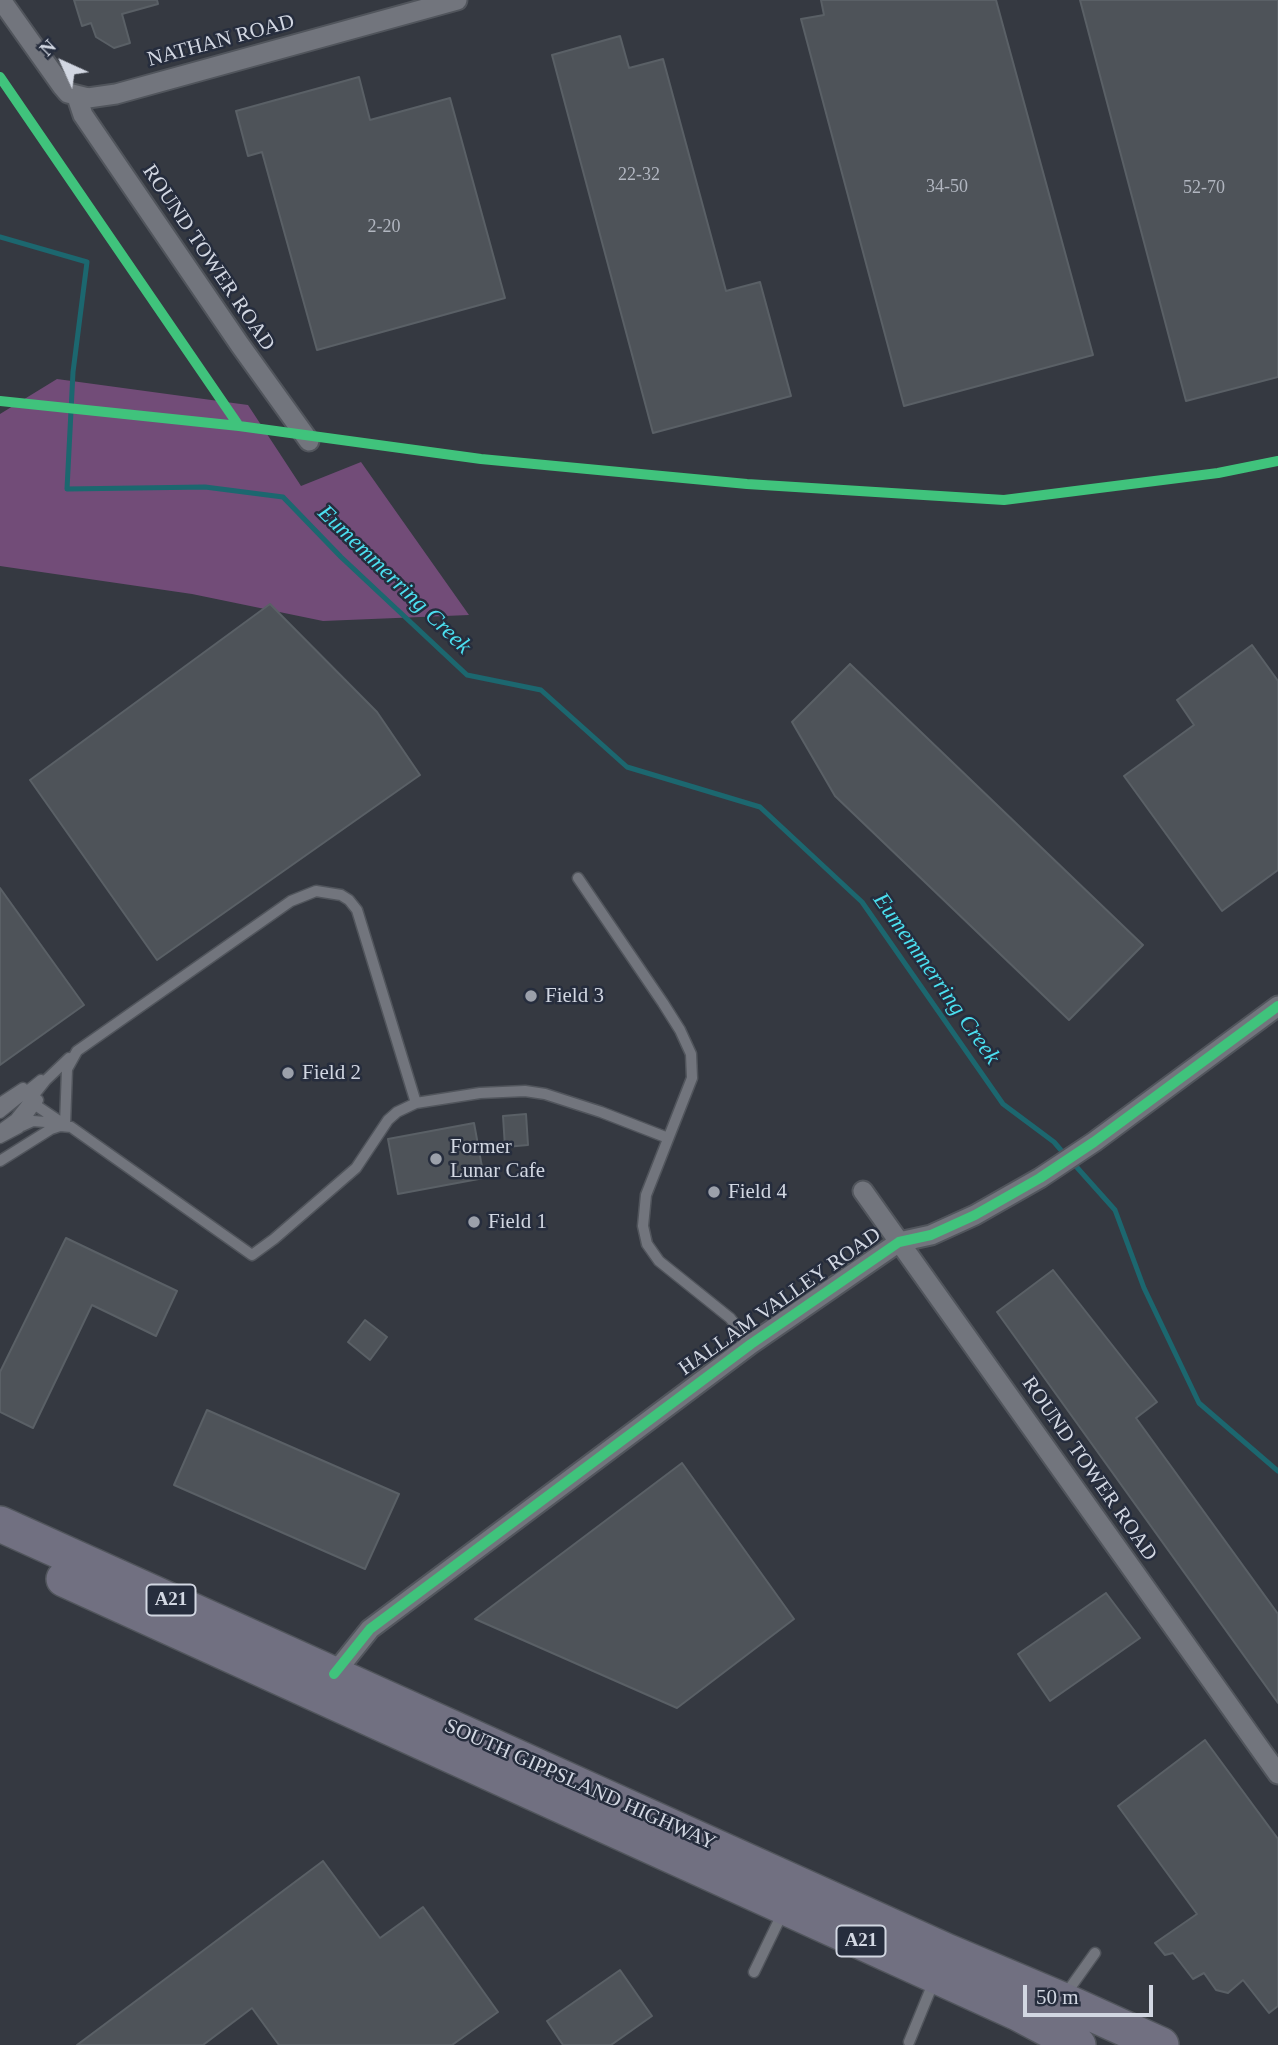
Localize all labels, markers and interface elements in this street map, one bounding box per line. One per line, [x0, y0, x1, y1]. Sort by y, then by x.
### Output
street label: NATHAN ROAD [145, 9, 297, 73]
north arrow [28, 28, 98, 98]
text: N [36, 36, 60, 60]
street label: ROUND TOWER ROAD [136, 160, 280, 356]
house number: 22-32 [618, 164, 660, 186]
house number: 34-50 [926, 176, 968, 198]
house number: 52-70 [1183, 177, 1225, 199]
house number: 2-20 [368, 216, 400, 238]
water label: Eumemmerring Creek [311, 500, 477, 660]
water label: Eumemmerring Creek [867, 888, 1005, 1070]
place label: Field 3 [545, 983, 604, 1009]
marker: Field 3 [523, 988, 539, 1004]
place label: Field 2 [302, 1060, 361, 1086]
marker: Field 2 [280, 1065, 296, 1081]
place label: Former Lunar Cafe [450, 1134, 545, 1184]
marker: Former Lunar Cafe [428, 1151, 444, 1167]
place label: Field 4 [728, 1179, 787, 1205]
marker: Field 4 [706, 1184, 722, 1200]
place label: Field 1 [488, 1209, 547, 1235]
marker: Field 1 [466, 1214, 482, 1230]
street label: HALLAM VALLEY ROAD [674, 1223, 886, 1381]
street label: ROUND TOWER ROAD [1016, 1372, 1162, 1566]
road number: A21 [146, 1584, 196, 1616]
street label: SOUTH GIPPSLAND HIGHWAY [440, 1714, 720, 1856]
road number: A21 [836, 1926, 886, 1956]
scale bar [1026, 1972, 1156, 2016]
text: 50 m [1036, 1985, 1079, 2009]

